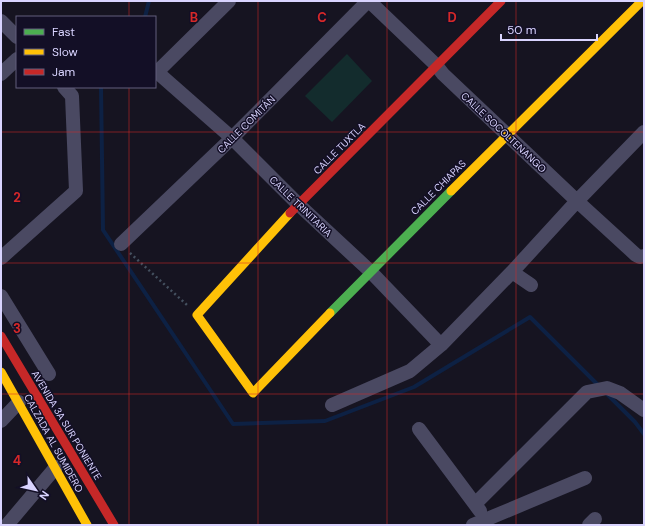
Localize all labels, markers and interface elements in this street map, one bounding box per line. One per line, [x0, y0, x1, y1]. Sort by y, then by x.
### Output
text: B [190, 9, 198, 26]
text: C [317, 9, 327, 26]
text: D [447, 9, 457, 26]
legend [16, 16, 156, 88]
scale bar [501, 16, 597, 42]
text: 50 m [507, 22, 536, 38]
text: Fast [52, 24, 75, 40]
text: Slow [52, 44, 78, 60]
text: Jam [52, 64, 75, 80]
street label: CALLE SOCOLTENANGO [458, 89, 549, 176]
street label: CALLE COMITÁN [215, 93, 278, 156]
street label: CALLE TUXTLA [311, 119, 368, 177]
street label: CALLE CHIAPAS [408, 157, 469, 218]
street label: CALLE TRINITARIA [267, 173, 335, 240]
text: 2 [13, 189, 21, 206]
text: 3 [13, 320, 21, 337]
street label: AVENIDA 3A SUR PONIENTE [29, 368, 105, 483]
street label: CALZADA AL SUMIDERO [21, 392, 86, 495]
text: 4 [13, 452, 21, 469]
north arrow [16, 470, 56, 510]
text: N [36, 488, 52, 503]

